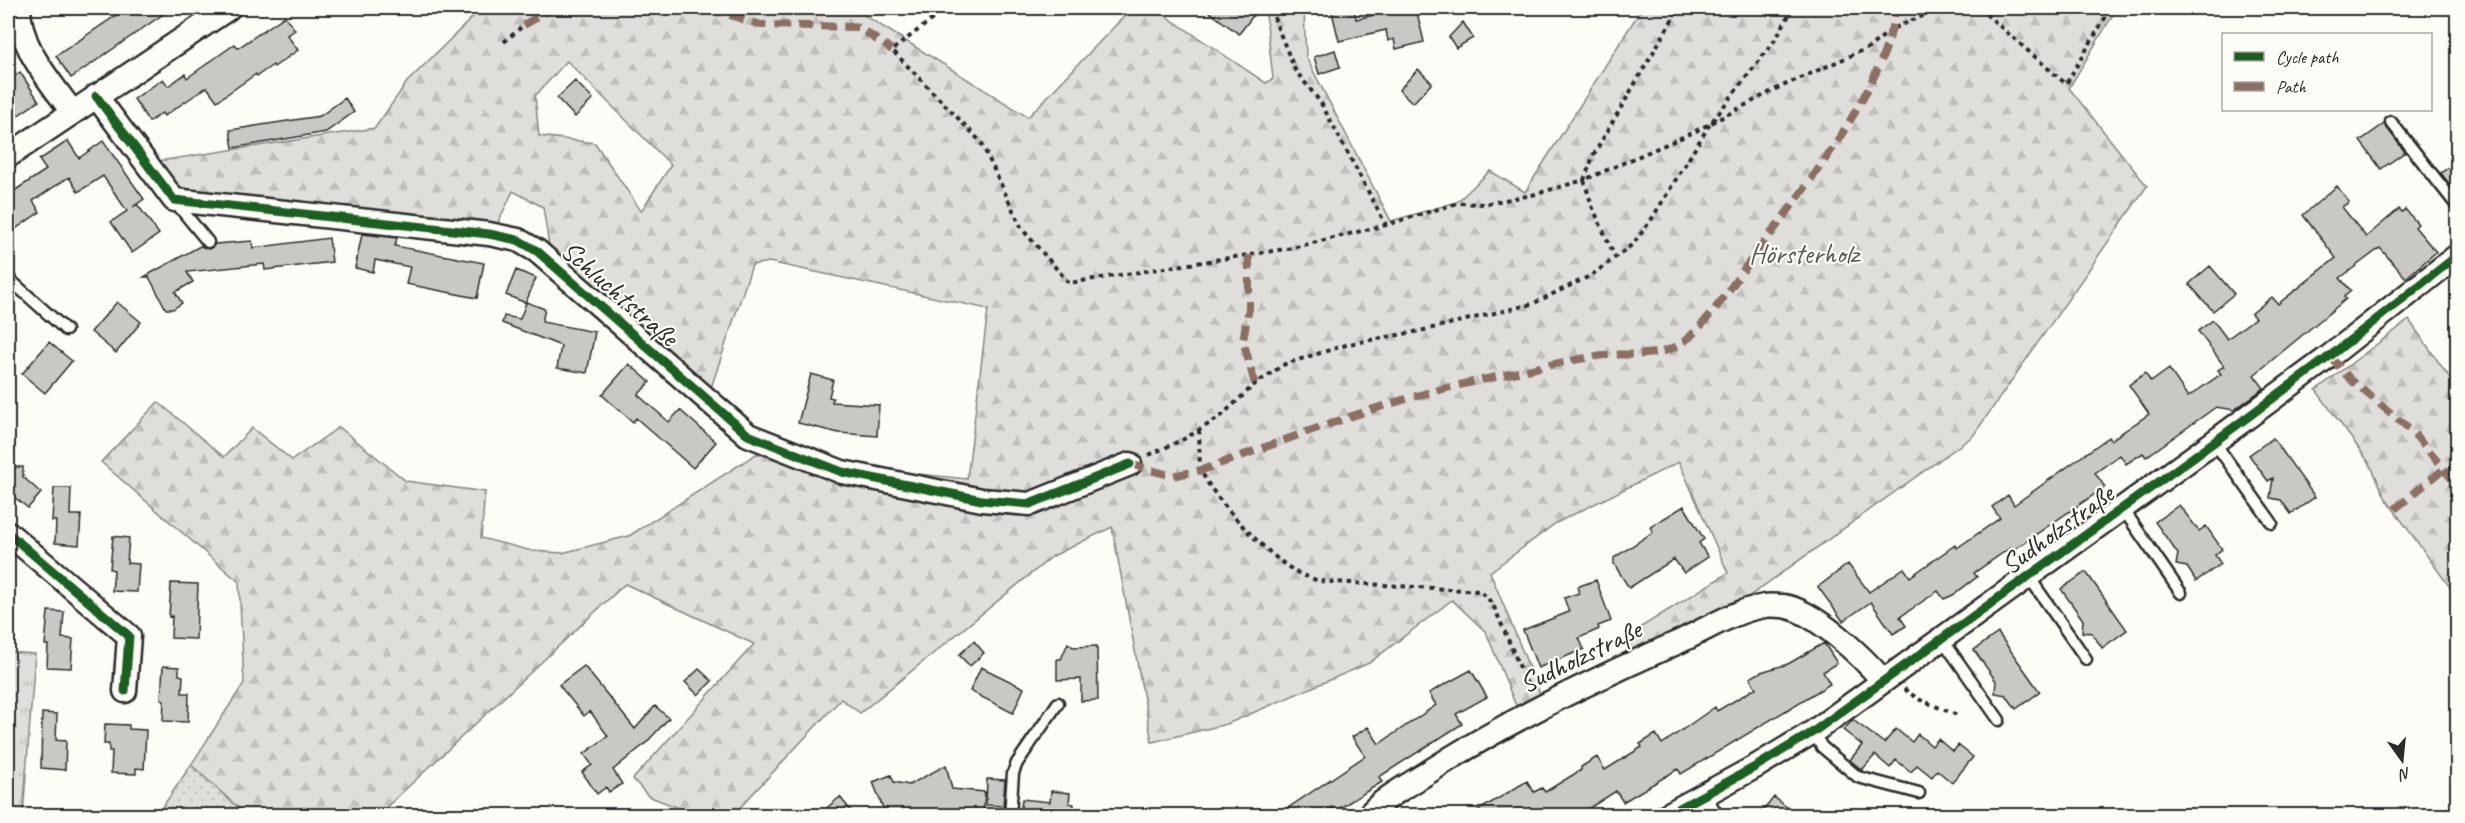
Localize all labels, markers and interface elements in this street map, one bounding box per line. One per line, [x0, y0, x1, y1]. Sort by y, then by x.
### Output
legend [2222, 33, 2432, 111]
text: Cycle path [2276, 46, 2339, 68]
text: Path [2276, 76, 2306, 98]
street label: Schluchtstraße [554, 233, 687, 355]
park label: Hörsterholz [1749, 236, 1862, 271]
street label: Sudholzstraße [1994, 475, 2122, 582]
street label: Sudholzstraße [1513, 611, 1648, 700]
north arrow [2372, 730, 2432, 790]
text: N [2395, 763, 2413, 785]

